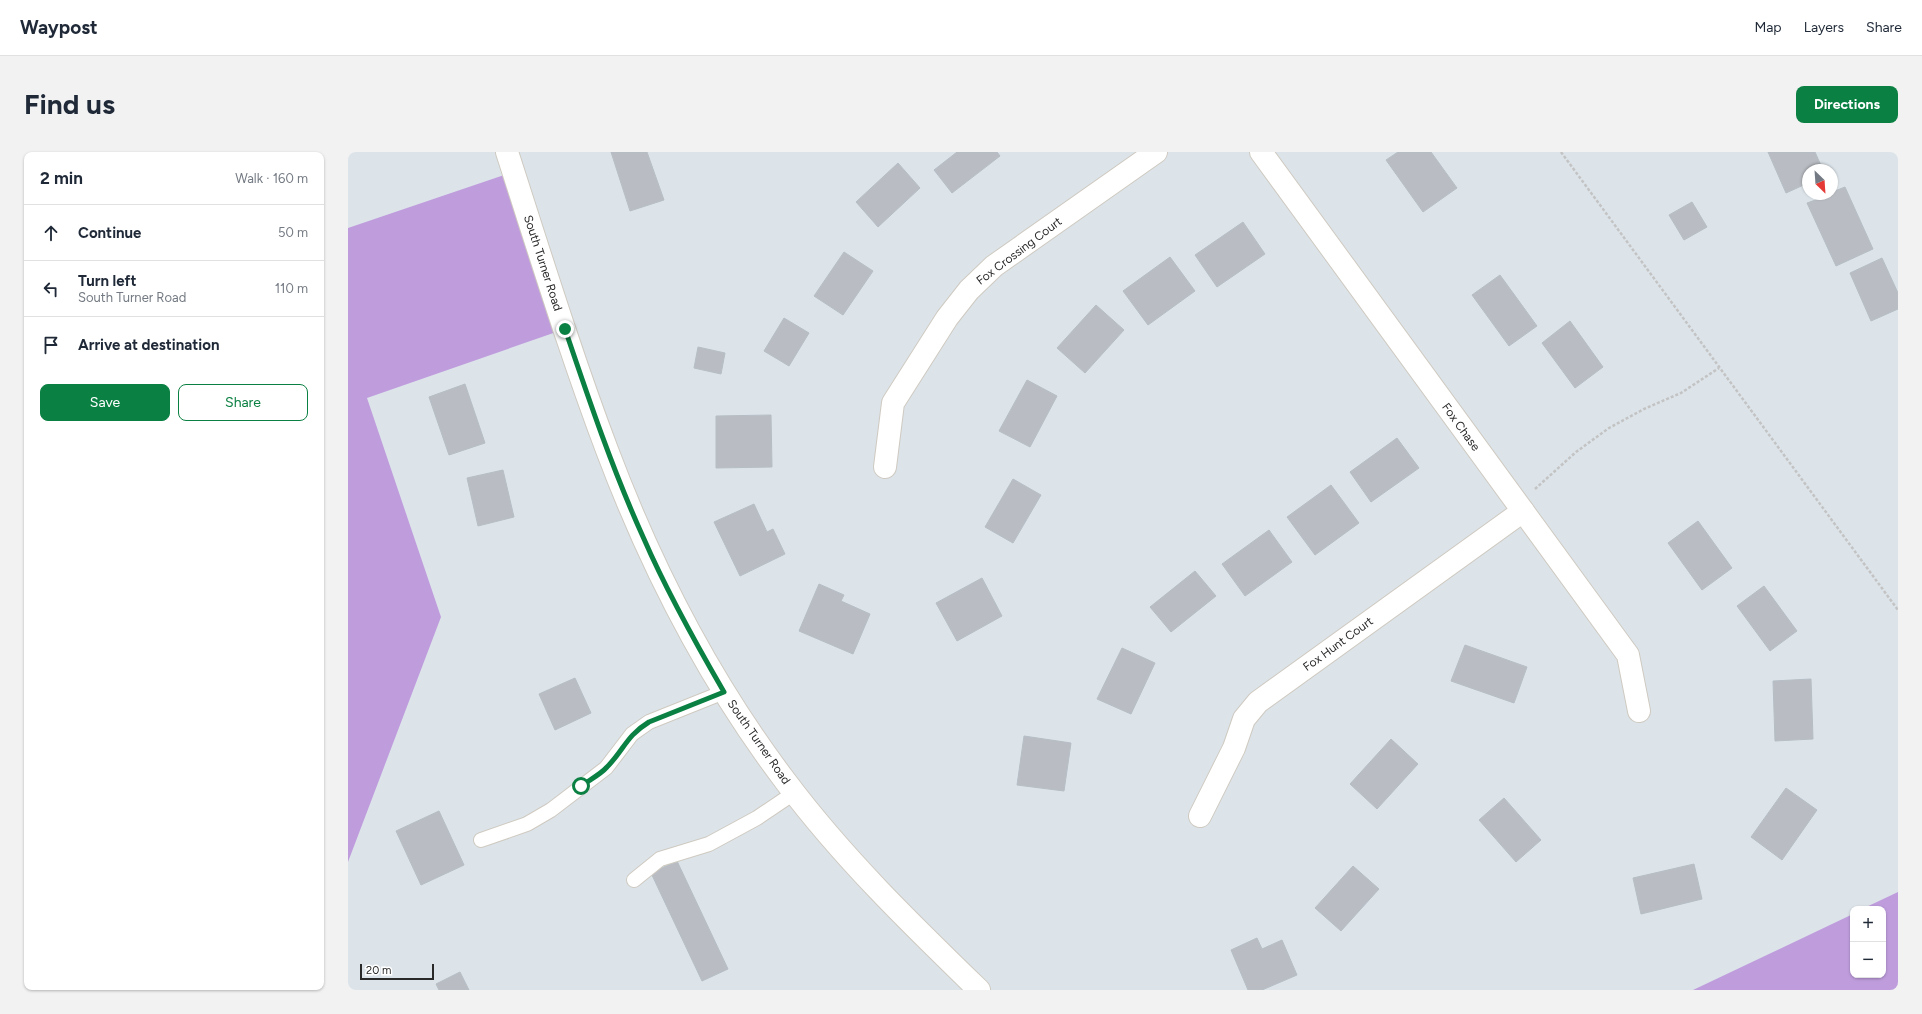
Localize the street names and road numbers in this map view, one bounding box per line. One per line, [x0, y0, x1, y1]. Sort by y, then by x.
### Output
street label: South Turner Road [521, 213, 565, 313]
street label: Fox Crossing Court [974, 214, 1065, 288]
street label: Fox Chase [1439, 400, 1483, 454]
street label: Fox Hunt Court [1300, 614, 1376, 674]
street label: South Turner Road [725, 697, 793, 787]

